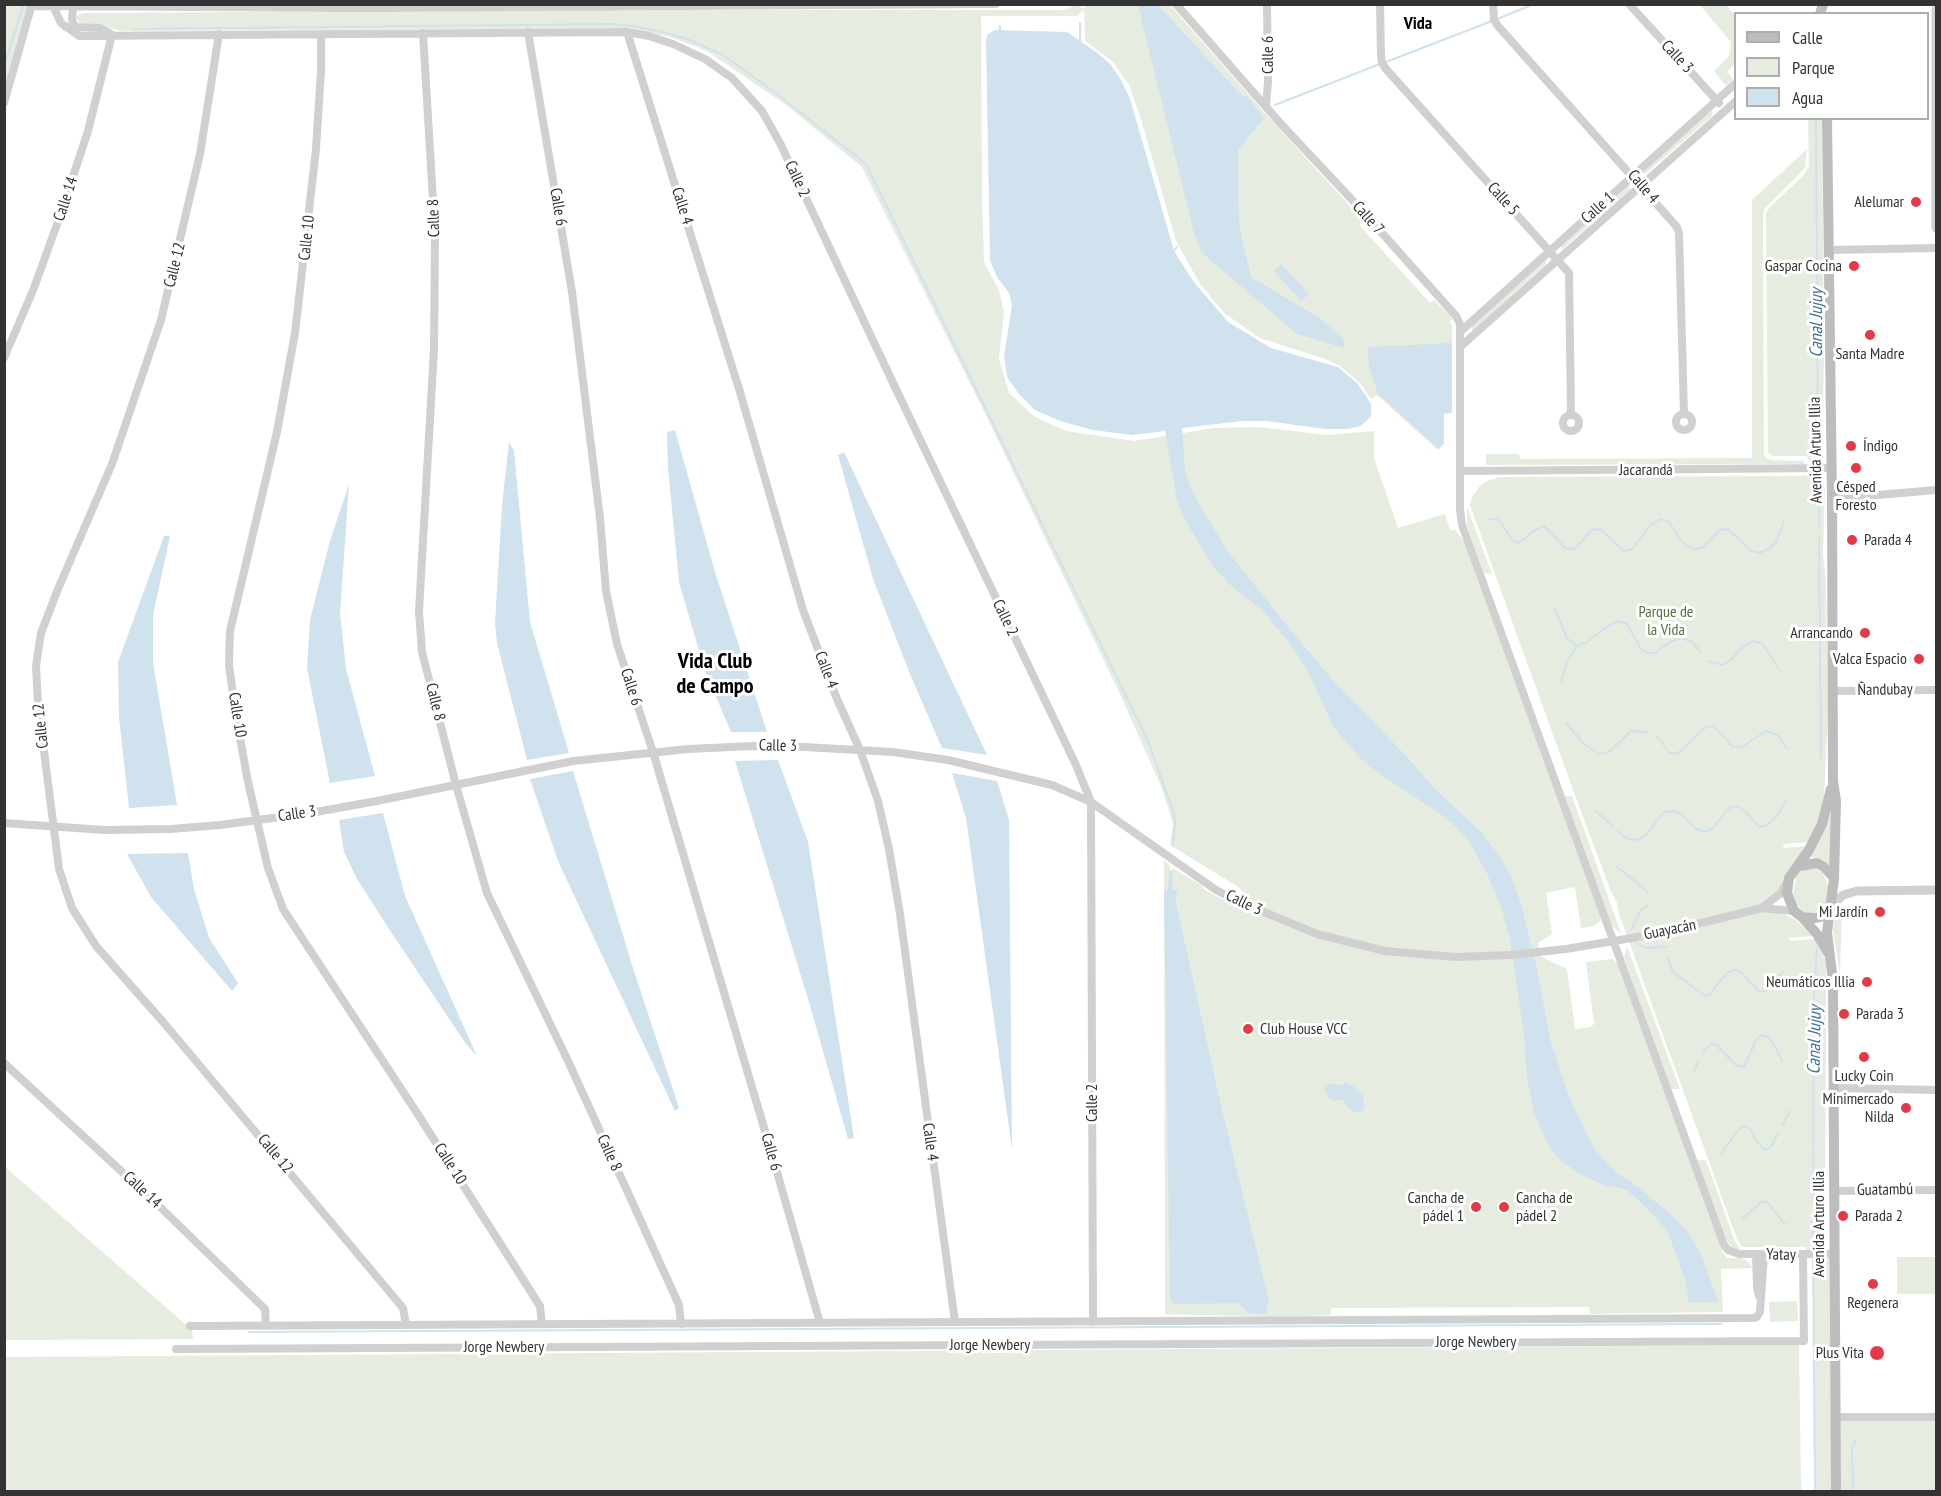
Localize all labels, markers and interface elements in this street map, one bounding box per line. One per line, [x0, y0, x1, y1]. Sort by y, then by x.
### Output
legend [1734, 12, 1929, 120]
district label: Vida [1404, 13, 1432, 35]
text: Calle [1792, 26, 1823, 49]
street label: Calle 6 [1258, 36, 1278, 74]
street label: Calle 3 [1657, 36, 1697, 78]
text: Parque [1792, 56, 1835, 79]
text: Agua [1792, 86, 1823, 109]
street label: Calle 2 [780, 158, 814, 200]
street label: Calle 4 [1623, 166, 1663, 208]
street label: Calle 14 [50, 174, 82, 224]
street label: Calle 5 [1483, 178, 1523, 220]
street label: Calle 4 [667, 185, 697, 227]
street label: Calle 6 [545, 187, 571, 227]
street label: Calle 1 [1577, 188, 1619, 228]
place label: Alelumar [1854, 192, 1904, 212]
marker: Alelumar [1909, 195, 1923, 209]
street label: Calle 7 [1348, 197, 1388, 239]
street label: Calle 8 [424, 199, 444, 237]
street label: Calle 10 [295, 214, 319, 262]
street label: Calle 12 [160, 241, 190, 289]
place label: Gaspar Cocina [1765, 256, 1842, 276]
marker: Gaspar Cocina [1847, 259, 1861, 273]
water label: Canal Jujuy [1806, 289, 1828, 357]
marker: Santa Madre [1863, 328, 1877, 342]
place label: Santa Madre [1836, 344, 1904, 364]
street label: Avenida Arturo Illia [1805, 397, 1827, 503]
place label: Índigo [1863, 436, 1898, 456]
marker: Índigo [1844, 439, 1858, 453]
street label: Jacarandá [1619, 460, 1673, 480]
marker: Césped Foresto [1849, 461, 1863, 475]
place label: Césped Foresto [1835, 477, 1877, 515]
place label: Parada 4 [1864, 530, 1912, 550]
marker: Parada 4 [1845, 533, 1859, 547]
street label: Calle 2 [988, 597, 1022, 639]
park label: Parque de la Vida [1639, 602, 1693, 640]
place label: Arrancando [1790, 623, 1853, 643]
marker: Arrancando [1858, 626, 1872, 640]
district label: Vida Club de Campo [677, 649, 753, 700]
street label: Calle 4 [810, 649, 842, 691]
place label: Valca Espacio [1833, 649, 1907, 669]
marker: Valca Espacio [1912, 652, 1926, 666]
street label: Calle 6 [616, 666, 646, 708]
street label: Ñandubay [1857, 680, 1913, 700]
street label: Calle 8 [421, 681, 449, 723]
street label: Calle 10 [224, 691, 250, 739]
street label: Calle 12 [29, 702, 53, 750]
street label: Calle 3 [759, 736, 797, 756]
street label: Calle 3 [277, 802, 317, 826]
street label: Calle 3 [1223, 886, 1265, 920]
place label: Mi Jardín [1819, 902, 1868, 922]
marker: Mi Jardín [1873, 905, 1887, 919]
street label: Guayacán [1642, 916, 1698, 944]
place label: Neumáticos Illia [1766, 972, 1855, 992]
marker: Neumáticos Illia [1860, 975, 1874, 989]
place label: Parada 3 [1856, 1004, 1904, 1024]
water label: Canal Jujuy [1804, 1005, 1826, 1075]
marker: Parada 3 [1837, 1007, 1851, 1021]
place label: Club House VCC [1260, 1019, 1348, 1039]
marker: Club House VCC [1241, 1022, 1255, 1036]
marker: Lucky Coin [1857, 1050, 1871, 1064]
place label: Lucky Coin [1835, 1066, 1893, 1086]
street label: Calle 2 [1082, 1084, 1102, 1122]
place label: Minimercado Nilda [1822, 1089, 1894, 1127]
marker: Minimercado Nilda [1899, 1101, 1913, 1115]
street label: Calle 4 [918, 1122, 942, 1162]
street label: Calle 12 [253, 1130, 297, 1178]
street label: Calle 6 [757, 1131, 785, 1173]
street label: Calle 8 [592, 1132, 626, 1174]
street label: Calle 10 [430, 1140, 470, 1188]
street label: Calle 14 [119, 1168, 165, 1212]
street label: Avenida Arturo Illia [1809, 1171, 1829, 1277]
street label: Guatambú [1857, 1180, 1913, 1200]
place label: Cancha de pádel 1 [1407, 1188, 1464, 1226]
place label: Cancha de pádel 2 [1516, 1188, 1573, 1226]
marker: Cancha de pádel 1 [1469, 1200, 1483, 1214]
marker: Cancha de pádel 2 [1497, 1200, 1511, 1214]
place label: Parada 2 [1855, 1206, 1903, 1226]
marker: Parada 2 [1836, 1209, 1850, 1223]
street label: Yatay [1766, 1245, 1796, 1265]
marker: Regenera [1866, 1277, 1880, 1291]
place label: Regenera [1847, 1293, 1899, 1313]
street label: Jorge Newbery [1436, 1332, 1516, 1352]
street label: Jorge Newbery [950, 1335, 1030, 1355]
street label: Jorge Newbery [464, 1337, 544, 1357]
place label: Plus Vita [1816, 1343, 1864, 1363]
marker: Plus Vita [1868, 1344, 1886, 1362]

